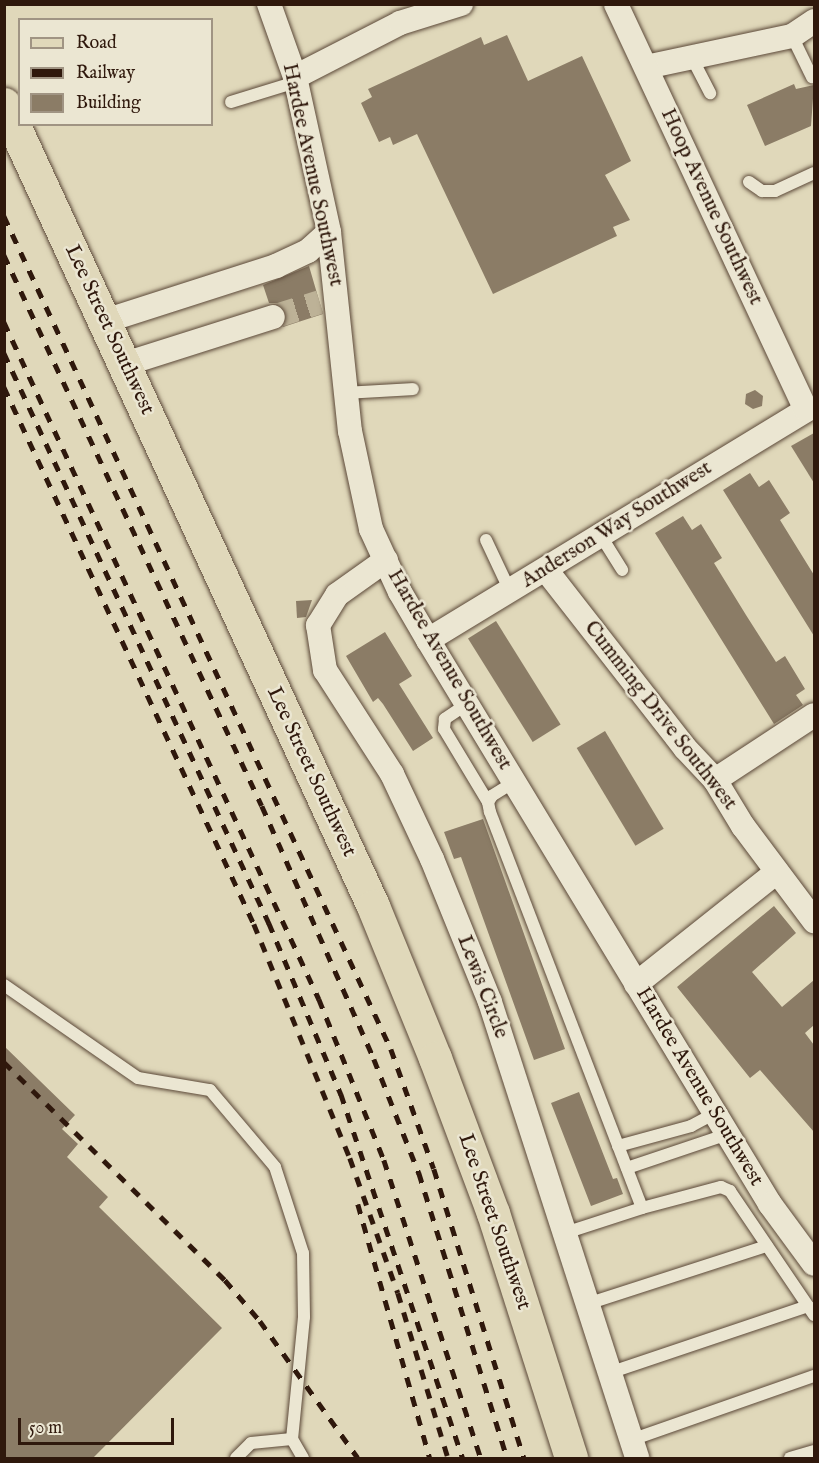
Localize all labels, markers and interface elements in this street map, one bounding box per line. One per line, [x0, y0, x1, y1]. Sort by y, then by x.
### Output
legend [18, 18, 213, 126]
text: Road [76, 32, 117, 55]
street label: Hardee Avenue Southwest [276, 61, 348, 289]
text: Railway [76, 62, 135, 85]
text: Building [76, 92, 141, 115]
street label: Hoop Avenue Southwest [654, 105, 768, 309]
street label: Lee Street Southwest [59, 241, 159, 419]
street label: Anderson Way Southwest [517, 456, 717, 594]
street label: Hardee Avenue Southwest [381, 565, 517, 775]
street label: Cumming Drive Southwest [578, 616, 742, 816]
street label: Lee Street Southwest [261, 683, 361, 861]
street label: Lewis Circle [451, 932, 513, 1042]
street label: Hardee Avenue Southwest [630, 983, 768, 1191]
street label: Lee Street Southwest [452, 1131, 536, 1313]
scale bar [21, 1406, 177, 1444]
text: 50 m [29, 1417, 62, 1440]

